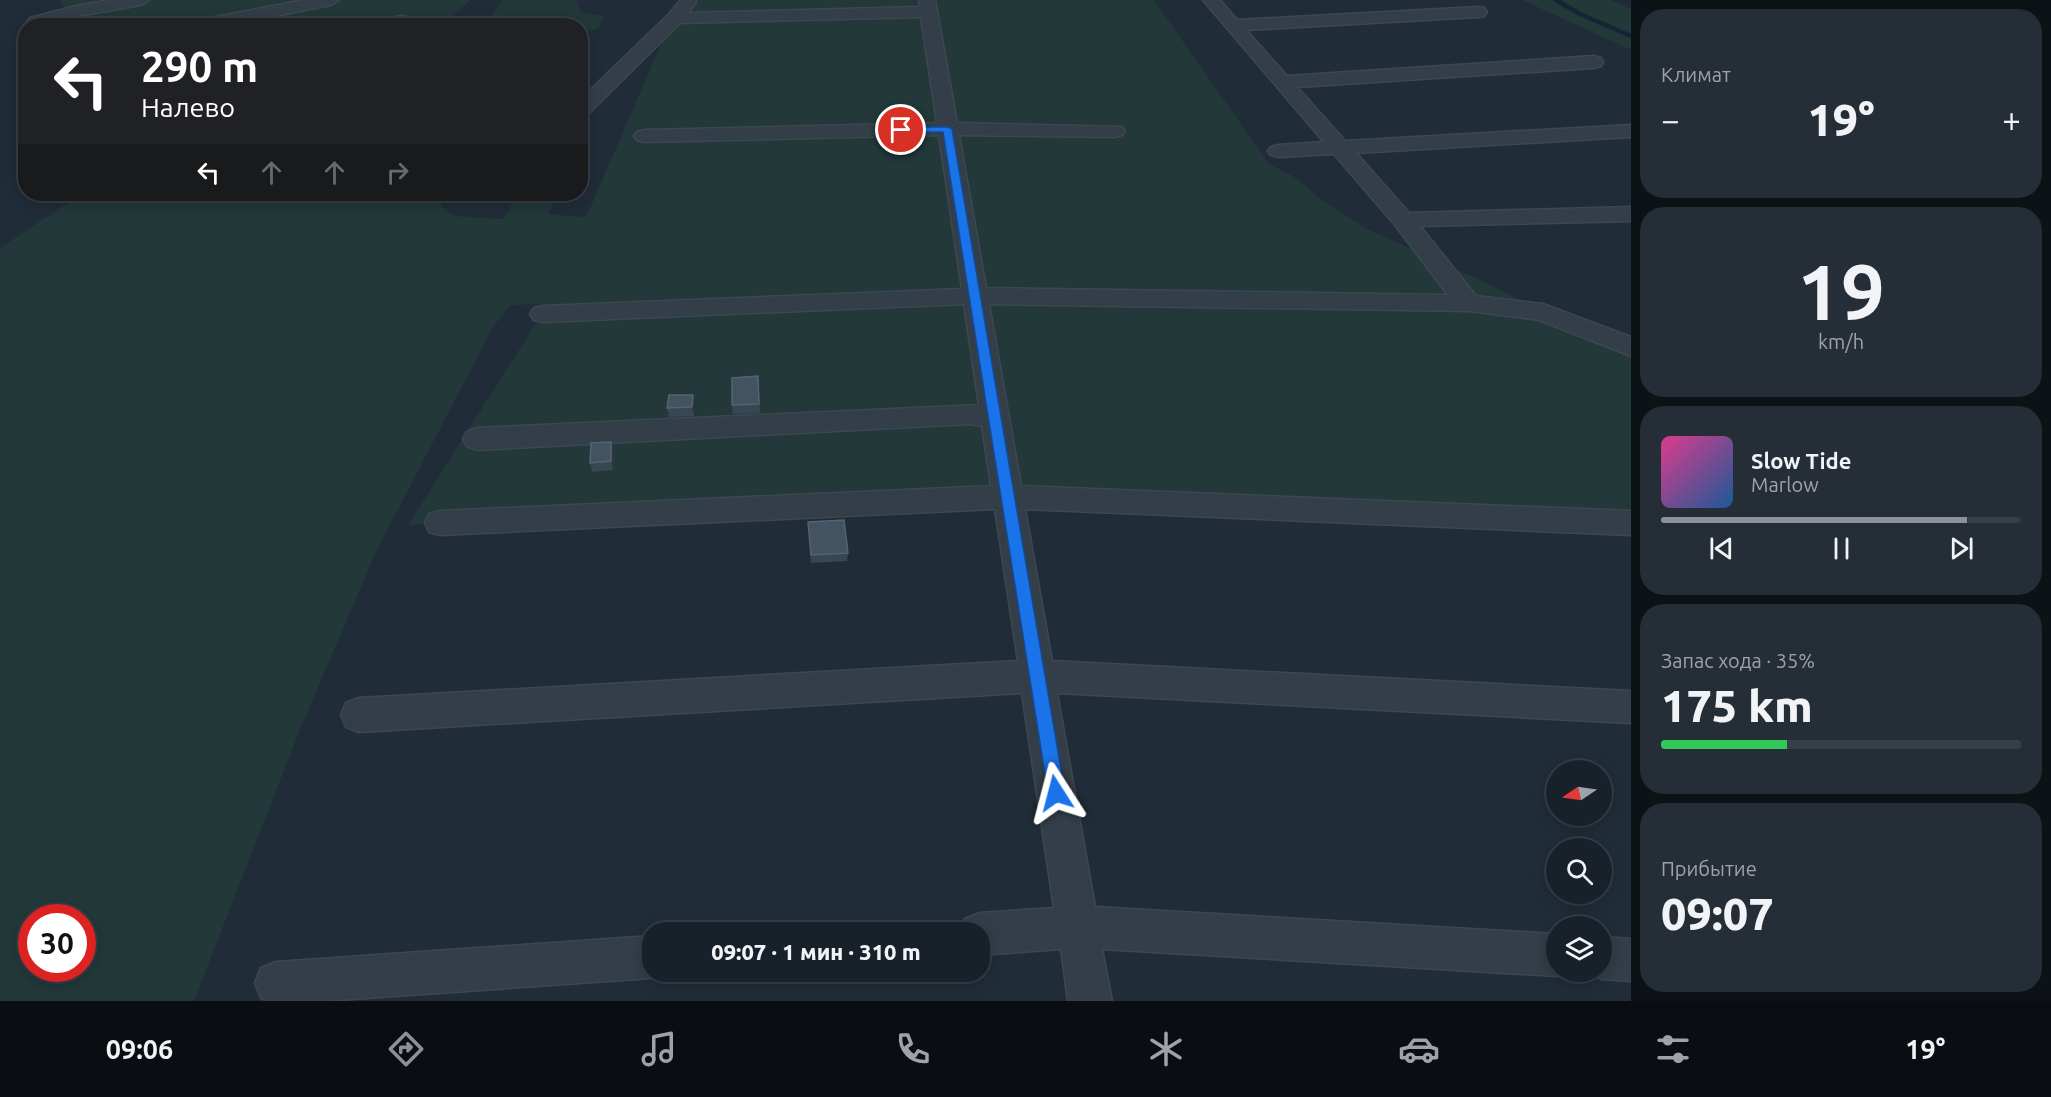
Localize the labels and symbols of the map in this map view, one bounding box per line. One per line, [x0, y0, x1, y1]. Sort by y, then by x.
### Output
pin [875, 104, 926, 155]
north arrow [1546, 760, 1612, 826]
position arrow [1024, 761, 1088, 825]
speed limit sign: 30 [18, 904, 96, 982]

